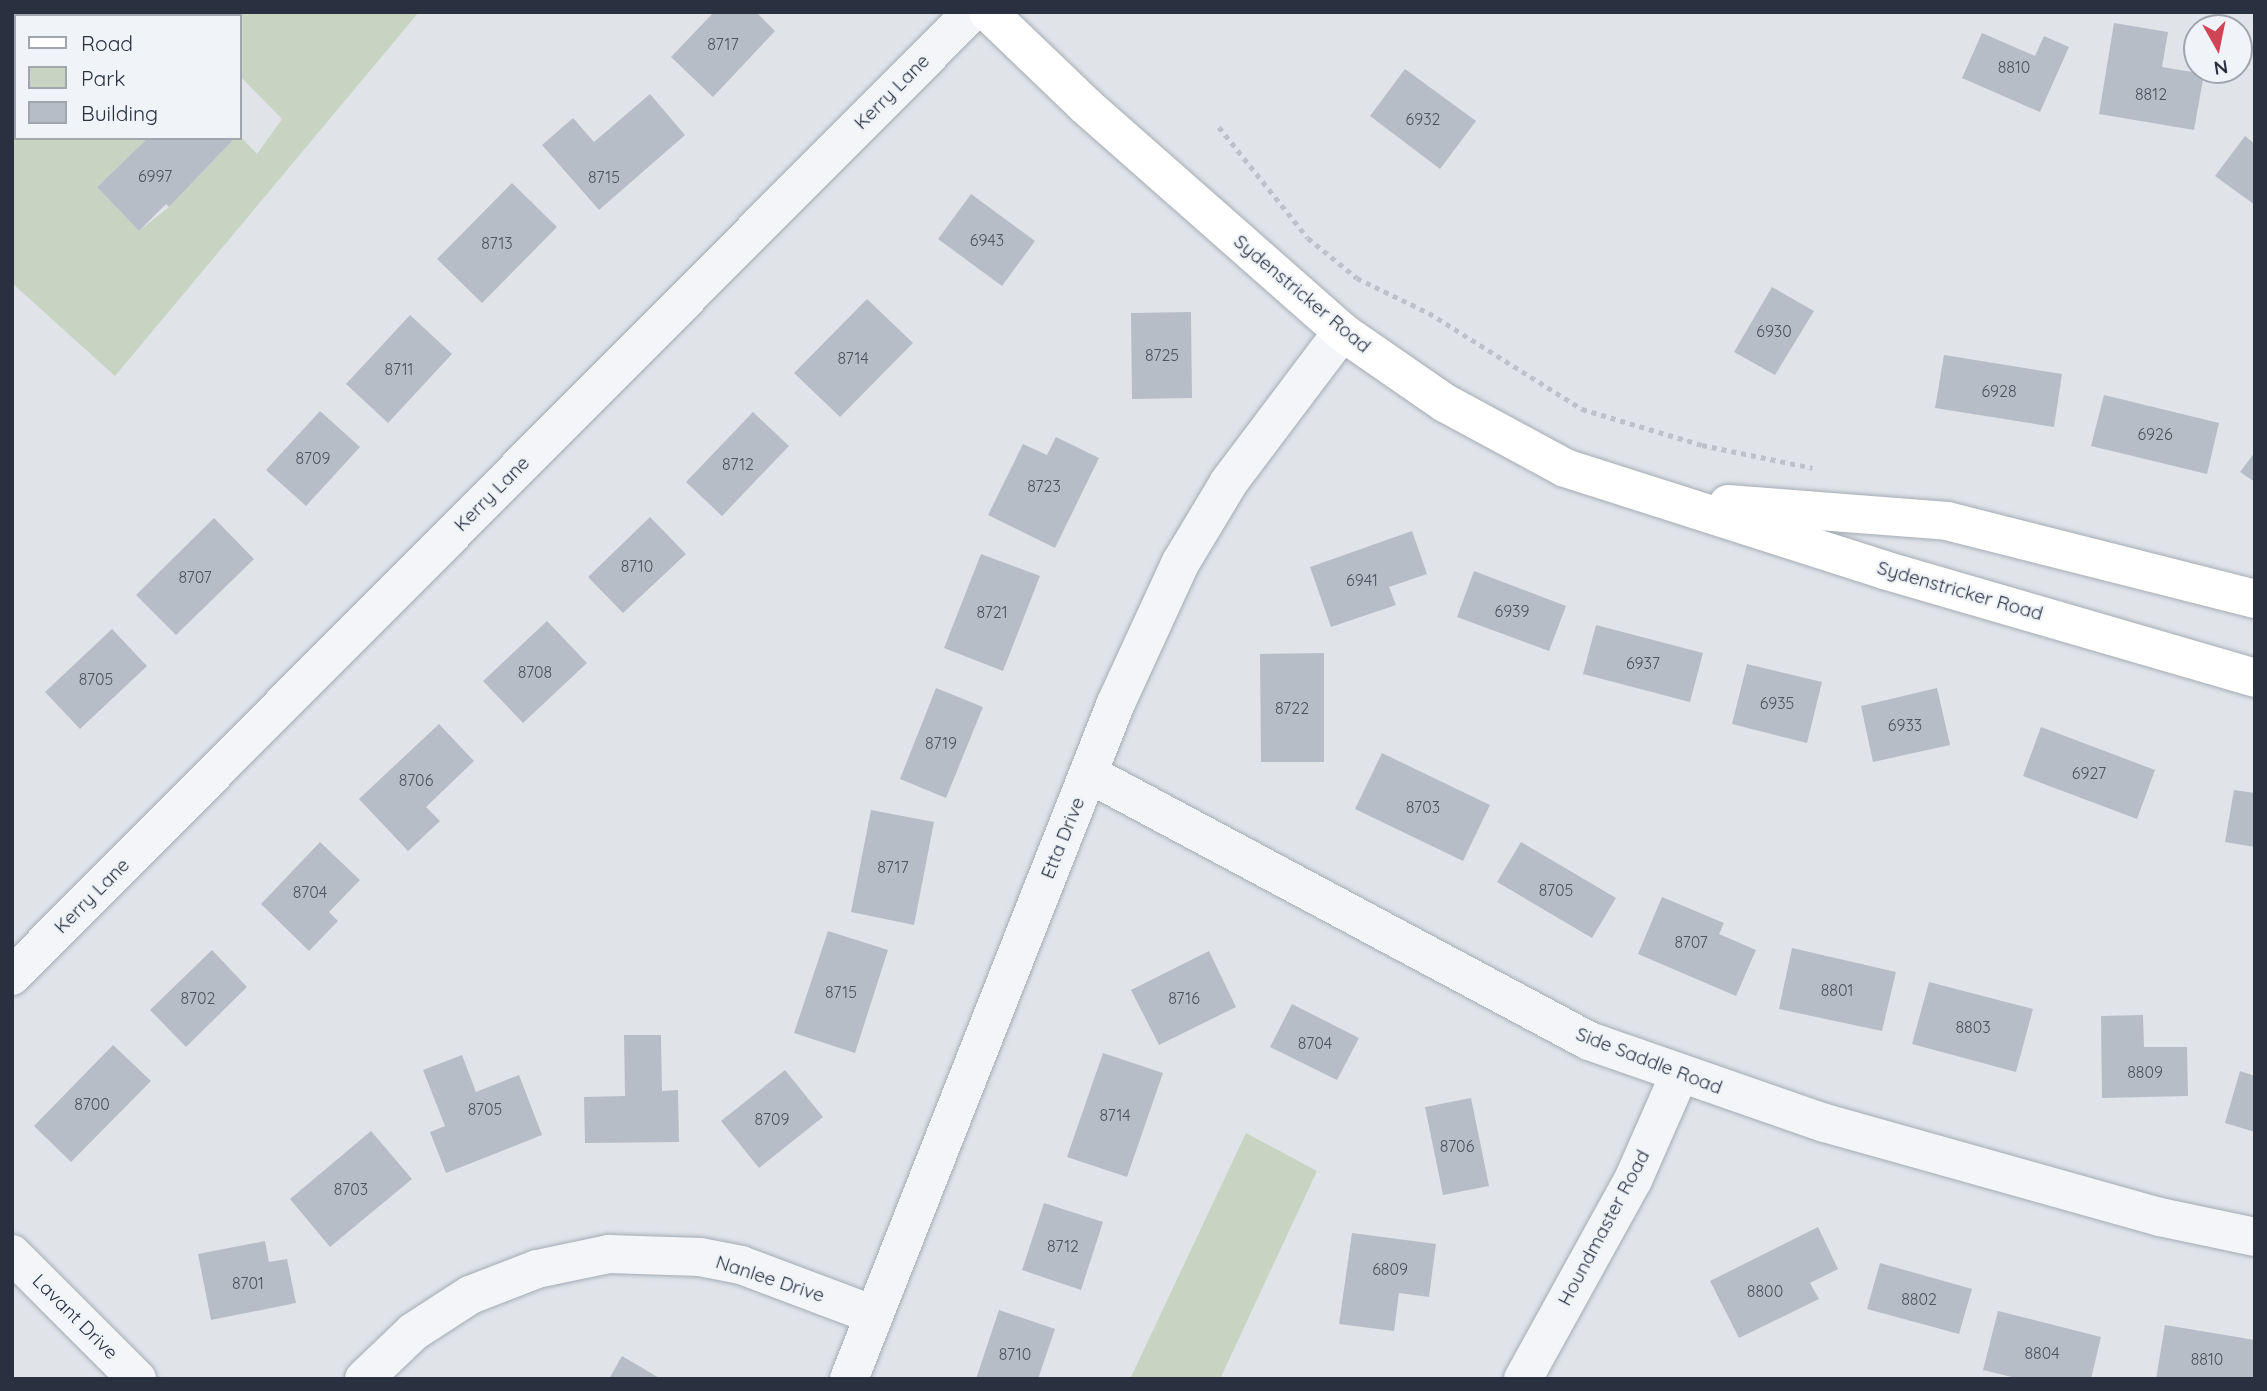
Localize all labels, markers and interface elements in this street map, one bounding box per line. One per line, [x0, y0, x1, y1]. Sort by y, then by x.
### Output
legend [14, 14, 242, 140]
north arrow [2183, 14, 2253, 84]
text: Road [81, 30, 133, 56]
house number: 8717 [707, 34, 739, 54]
street label: Kerry Lane [850, 50, 934, 134]
text: N [2212, 55, 2230, 81]
house number: 8810 [1998, 57, 2030, 77]
text: Park [81, 65, 125, 91]
house number: 8812 [2135, 84, 2167, 104]
text: Building [81, 100, 158, 126]
house number: 6932 [1406, 109, 1440, 129]
house number: 6997 [138, 166, 172, 186]
house number: 8715 [588, 167, 620, 187]
house number: 6943 [970, 230, 1004, 250]
street label: Sydenstricker Road [1229, 230, 1375, 358]
house number: 8713 [481, 233, 513, 253]
house number: 6930 [1756, 321, 1792, 341]
house number: 8725 [1145, 345, 1179, 365]
house number: 8714 [837, 348, 869, 368]
house number: 8711 [385, 359, 413, 379]
house number: 6928 [1981, 381, 2017, 401]
house number: 6926 [2137, 424, 2173, 444]
house number: 8709 [296, 448, 330, 468]
street label: Kerry Lane [450, 452, 534, 536]
house number: 8712 [722, 454, 754, 474]
house number: 8723 [1027, 476, 1061, 496]
house number: 8710 [621, 556, 653, 576]
street label: Sydenstricker Road [1875, 556, 2045, 626]
house number: 8707 [178, 567, 212, 587]
house number: 6941 [1346, 570, 1378, 590]
house number: 6939 [1495, 601, 1529, 621]
house number: 8721 [976, 602, 1008, 622]
house number: 6937 [1626, 653, 1660, 673]
house number: 8708 [518, 662, 552, 682]
house number: 8705 [79, 669, 113, 689]
house number: 6935 [1760, 693, 1794, 713]
house number: 8722 [1275, 698, 1309, 718]
house number: 6933 [1888, 715, 1922, 735]
house number: 8719 [925, 733, 957, 753]
house number: 6927 [2072, 763, 2106, 783]
house number: 8706 [399, 770, 433, 790]
street label: Etta Drive [1036, 794, 1090, 882]
house number: 8703 [1406, 797, 1440, 817]
street label: Kerry Lane [50, 854, 134, 938]
house number: 8717 [877, 857, 909, 877]
house number: 8705 [1539, 880, 1573, 900]
house number: 8704 [293, 882, 327, 902]
house number: 8707 [1674, 932, 1708, 952]
house number: 8801 [1821, 980, 1853, 1000]
house number: 8715 [825, 982, 857, 1002]
house number: 8702 [181, 988, 215, 1008]
house number: 8716 [1168, 988, 1200, 1008]
house number: 8803 [1955, 1017, 1991, 1037]
street label: Side Saddle Road [1573, 1023, 1725, 1099]
house number: 8704 [1298, 1033, 1332, 1053]
house number: 8809 [2127, 1062, 2163, 1082]
house number: 8700 [74, 1094, 110, 1114]
house number: 8705 [468, 1099, 502, 1119]
house number: 8714 [1099, 1105, 1131, 1125]
house number: 8709 [755, 1109, 789, 1129]
house number: 8706 [1440, 1136, 1474, 1156]
street label: Houndmaster Road [1553, 1146, 1655, 1310]
house number: 8703 [334, 1179, 368, 1199]
house number: 8712 [1047, 1236, 1079, 1256]
street label: Nanlee Drive [713, 1251, 827, 1307]
house number: 6809 [1372, 1259, 1408, 1279]
street label: Lavant Drive [28, 1270, 122, 1364]
house number: 8701 [232, 1273, 264, 1293]
house number: 8800 [1747, 1281, 1783, 1301]
house number: 8802 [1901, 1289, 1937, 1309]
house number: 8804 [2024, 1343, 2060, 1363]
house number: 8710 [999, 1344, 1031, 1364]
house number: 8810 [2191, 1349, 2223, 1369]

